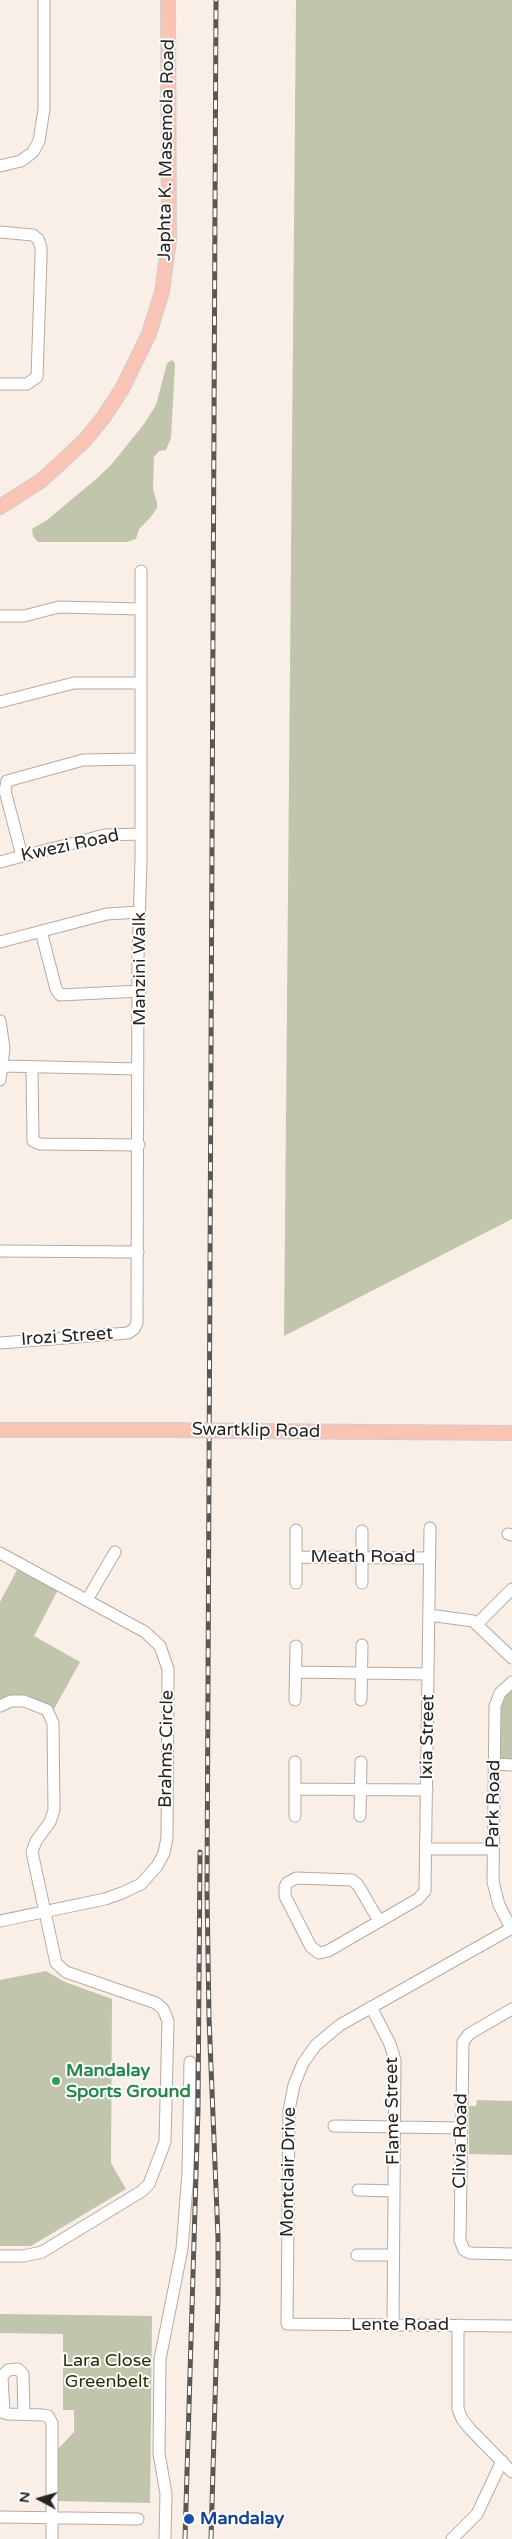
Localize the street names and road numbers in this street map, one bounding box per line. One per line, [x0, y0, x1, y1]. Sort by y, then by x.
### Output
street label: Japhta K. Masemola Road [154, 39, 180, 261]
street label: Kwezi Road [19, 825, 121, 867]
street label: Manzini Walk [129, 912, 151, 1026]
street label: Irozi Street [20, 1323, 114, 1351]
street label: Swartklip Road [192, 1419, 320, 1443]
street label: Meath Road [311, 1546, 415, 1568]
street label: Brahms Circle [155, 1690, 179, 1808]
street label: Ixia Street [416, 1694, 440, 1780]
street label: Park Road [482, 1760, 506, 1848]
street label: Flame Street [381, 2057, 405, 2165]
street label: Clivia Road [449, 2093, 473, 2189]
street label: Montclair Drive [277, 2107, 301, 2237]
street label: Lente Road [351, 2314, 449, 2336]

